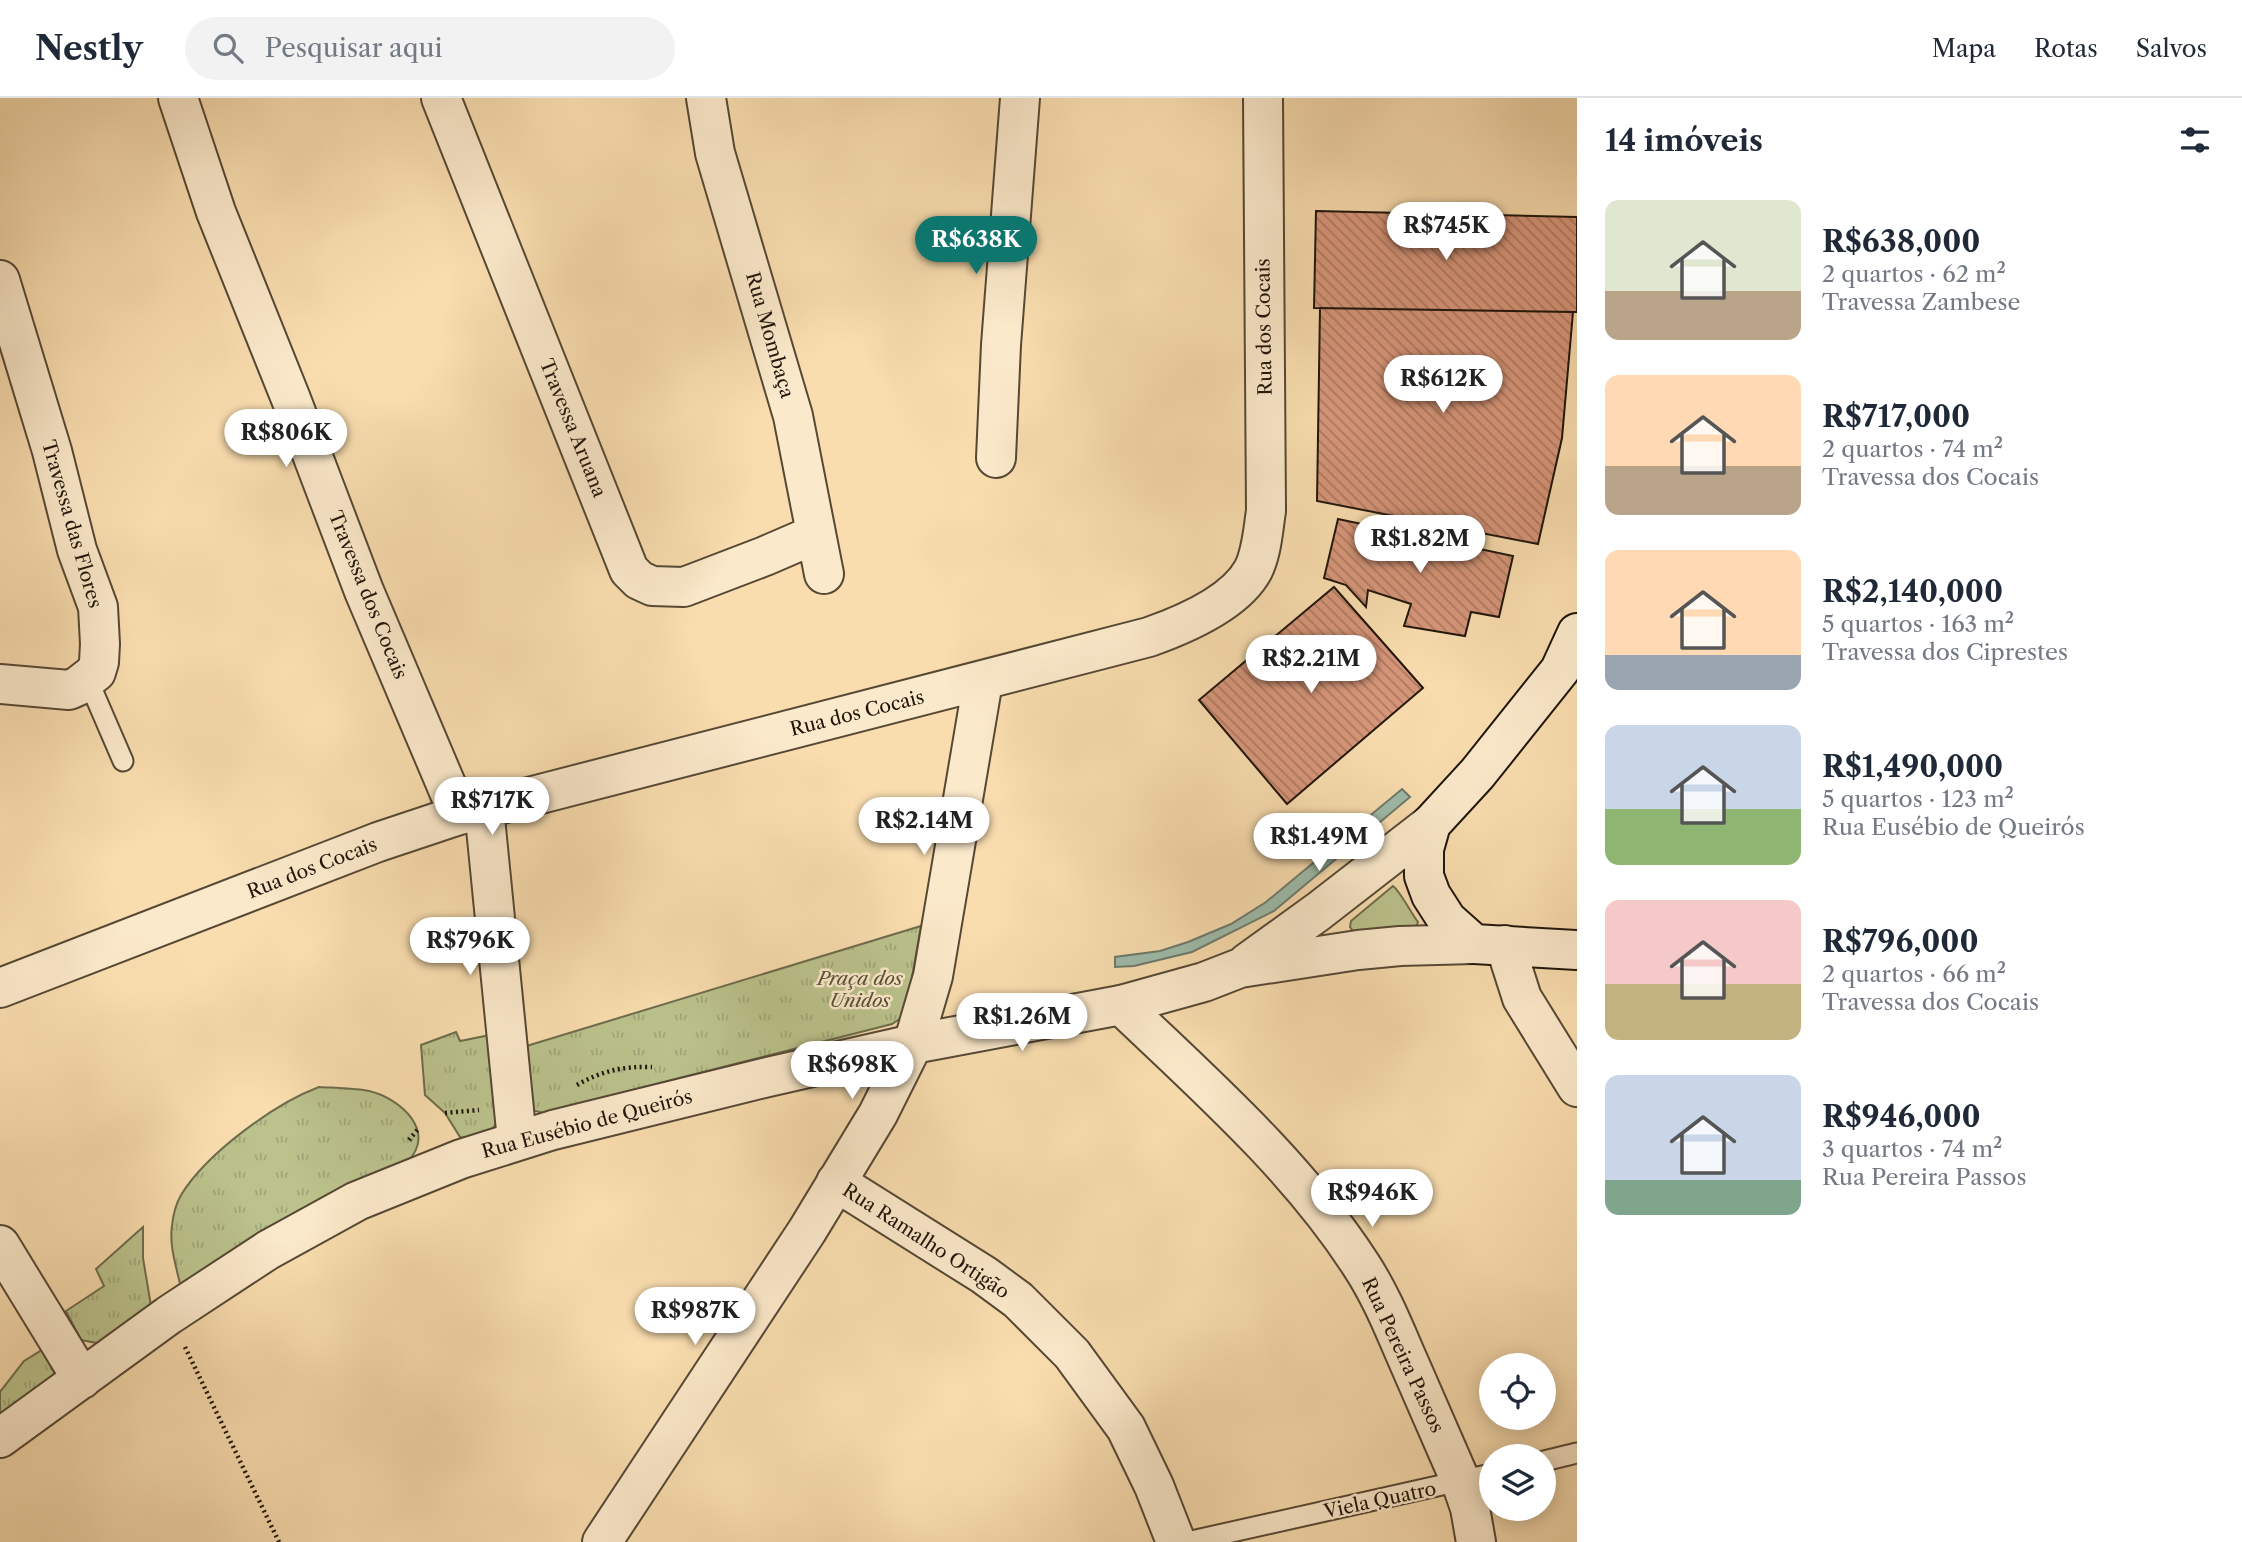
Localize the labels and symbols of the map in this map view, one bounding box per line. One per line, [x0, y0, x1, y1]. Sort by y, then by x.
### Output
pin: R$745K [1389, 202, 1503, 262]
pin: R$638K [919, 216, 1033, 276]
street label: Rua dos Cocais [1251, 258, 1277, 396]
street label: Rua Mombaça [741, 269, 799, 401]
street label: Travessa Aruana [535, 355, 611, 501]
pin: R$612K [1386, 356, 1500, 415]
pin: R$806K [229, 410, 343, 469]
street label: Travessa das Flores [37, 437, 107, 611]
street label: Travessa dos Cocais [324, 508, 412, 682]
pin: R$1.82M [1355, 516, 1485, 575]
pin: R$2.21M [1246, 636, 1376, 695]
street label: Rua dos Cocais [788, 685, 926, 741]
pin: R$717K [435, 778, 549, 837]
pin: R$2.14M [859, 798, 989, 857]
pin: R$1.49M [1254, 814, 1384, 873]
street label: Rua dos Cocais [244, 833, 380, 903]
pin: R$796K [413, 918, 527, 977]
park label: Praça dos Unidos [815, 967, 903, 1012]
pin: R$1.26M [957, 993, 1087, 1053]
pin: R$698K [795, 1042, 909, 1101]
street label: Rua Eusébio de Queirós [479, 1085, 695, 1163]
pin: R$946K [1315, 1170, 1429, 1229]
street label: Rua Ramalho Ortigão [838, 1178, 1014, 1304]
street label: Rua Pereira Passos [1357, 1274, 1449, 1436]
pin: R$987K [638, 1288, 752, 1347]
street label: Viela Quatro [1321, 1477, 1438, 1523]

